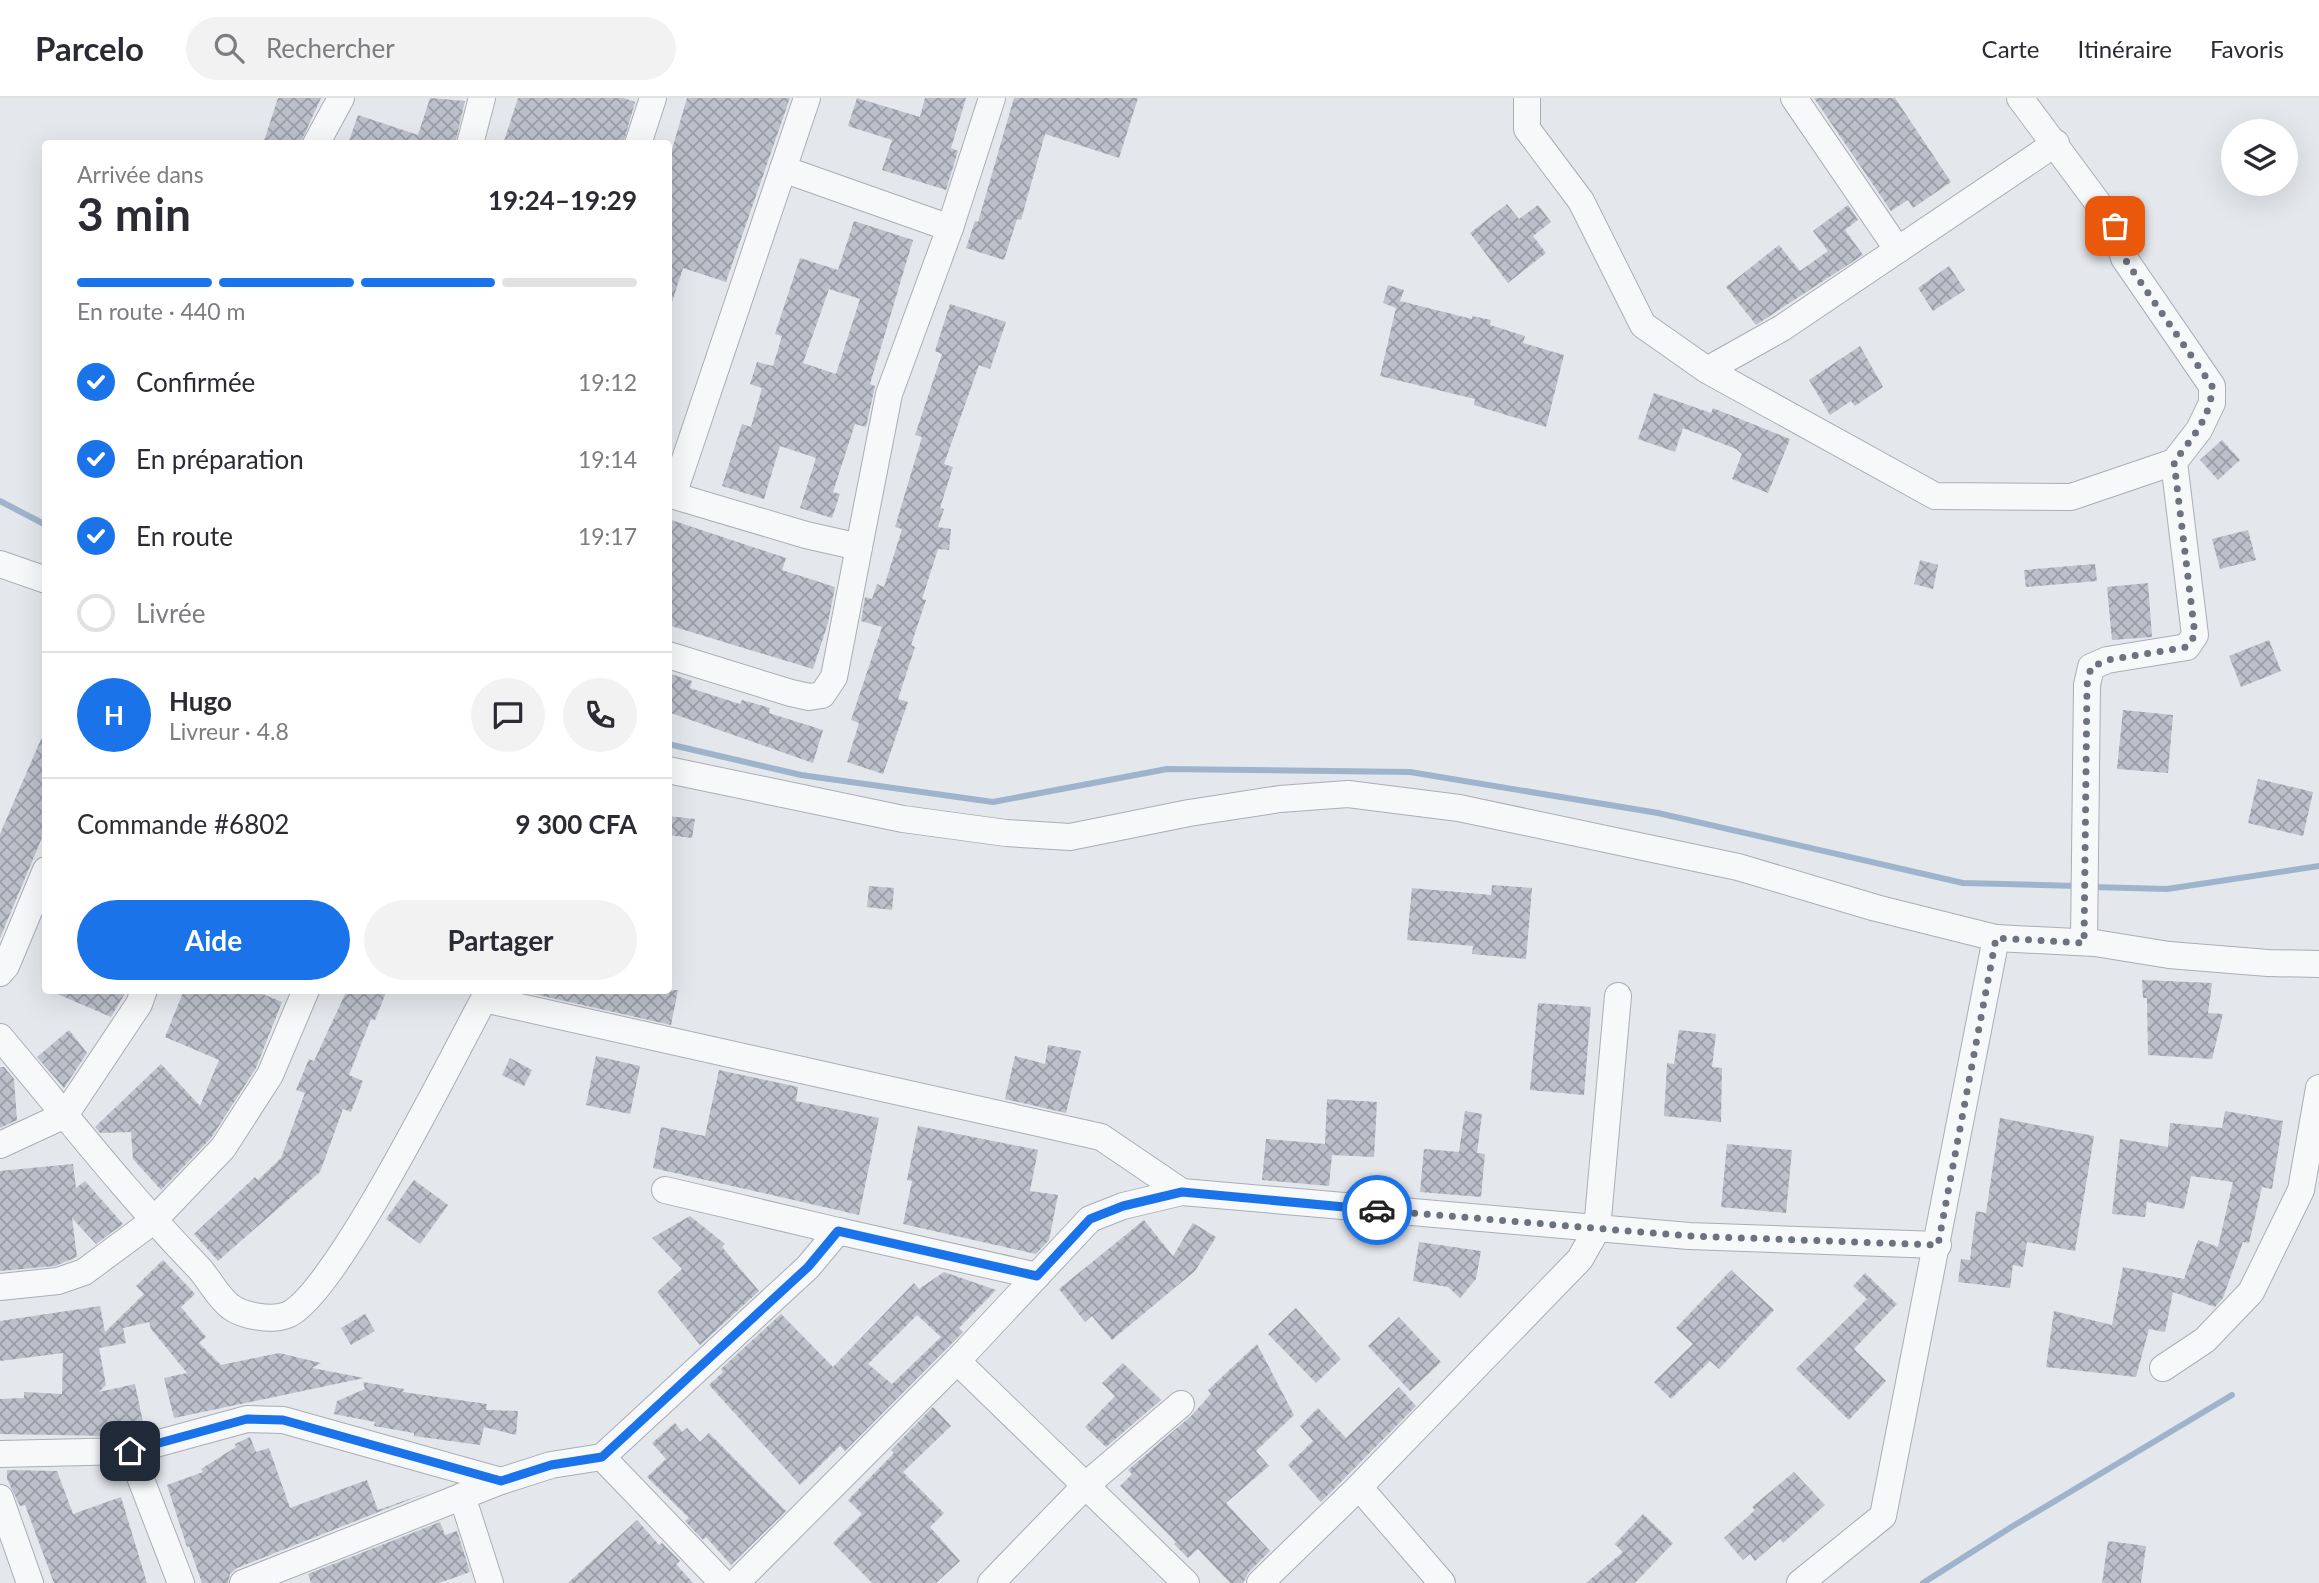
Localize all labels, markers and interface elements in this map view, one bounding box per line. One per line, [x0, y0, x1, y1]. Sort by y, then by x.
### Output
search box [186, 17, 676, 80]
text: Parcelo [35, 28, 144, 68]
icon: search [210, 29, 248, 67]
text: Rechercher [266, 32, 395, 64]
text: Carte [1982, 34, 2040, 63]
text: Itinéraire [2078, 34, 2172, 63]
text: Favoris [2210, 34, 2284, 63]
map controls [2221, 119, 2298, 196]
button: layers [2221, 119, 2298, 196]
text: Arrivée dans [77, 160, 204, 188]
text: 19:24–19:29 [488, 184, 637, 216]
text: 3 min [77, 186, 191, 241]
pin [2085, 196, 2145, 256]
icon: bag [2096, 207, 2134, 245]
text: En route · 440 m [77, 297, 245, 325]
icon: check [77, 363, 115, 401]
text: Confirmée [136, 366, 255, 398]
text: 19:12 [578, 368, 637, 396]
icon: check [77, 440, 115, 478]
text: En préparation [136, 443, 304, 475]
text: 19:14 [578, 445, 637, 473]
icon: check [77, 517, 115, 555]
text: En route [136, 520, 233, 552]
text: 19:17 [578, 522, 637, 550]
text: Livrée [136, 597, 205, 629]
button: chat [471, 678, 545, 752]
button: phone [563, 678, 637, 752]
text: Hugo [169, 685, 232, 717]
text: H [104, 699, 124, 731]
text: Livreur · 4.8 [169, 717, 289, 745]
text: Commande #6802 [77, 808, 289, 840]
text: 9 300 CFA [516, 808, 637, 840]
button: Aide [77, 900, 350, 980]
button: Partager [364, 900, 637, 980]
courier [1342, 1175, 1412, 1245]
icon: car [1358, 1191, 1396, 1229]
pin [100, 1421, 160, 1481]
icon: home [111, 1432, 149, 1470]

